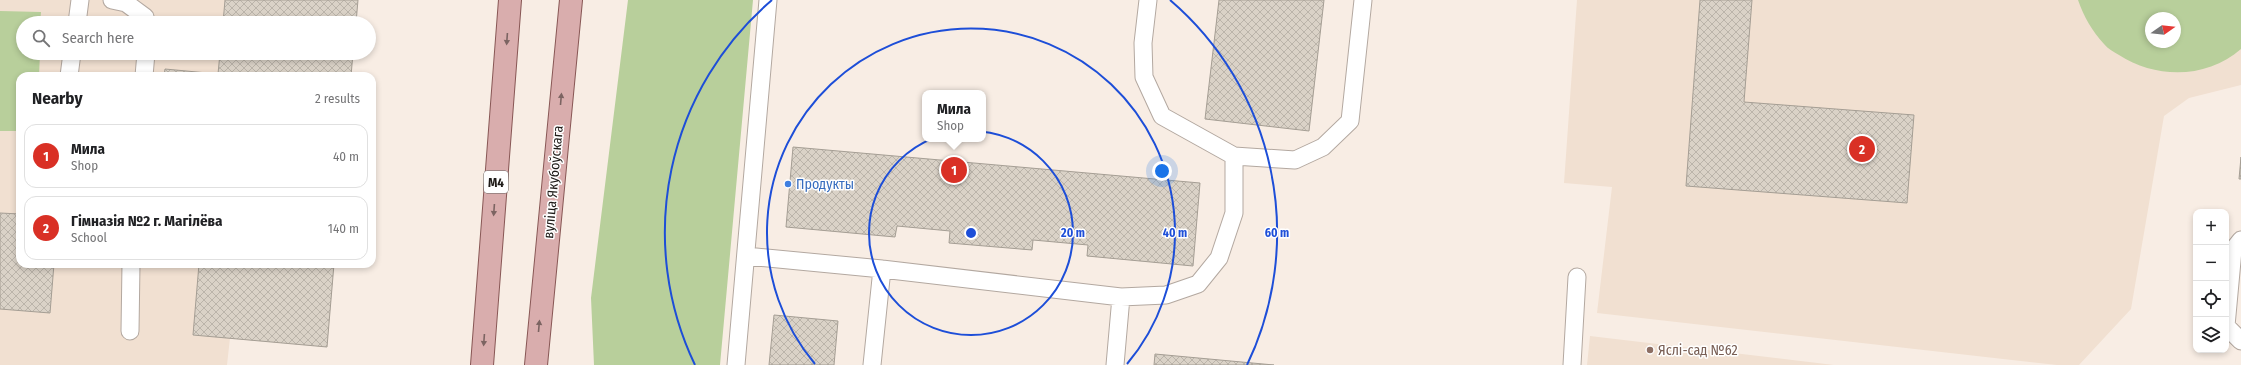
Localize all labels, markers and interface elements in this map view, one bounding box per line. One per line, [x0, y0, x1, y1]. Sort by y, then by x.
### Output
north arrow [2145, 12, 2181, 48]
search box [16, 16, 376, 60]
icon: search [30, 27, 52, 49]
text: Search here [62, 29, 134, 47]
one-way arrow [504, 33, 511, 45]
text: Nearby [32, 88, 83, 109]
popup [922, 90, 986, 142]
text: 2 results [315, 91, 360, 106]
one-way arrow [558, 93, 565, 105]
text: Мила [937, 100, 971, 118]
text: Shop [937, 118, 964, 133]
street label: вуліца Якубоўскага [540, 125, 567, 239]
pin: 2 [1849, 134, 1875, 164]
text: Мила [71, 140, 105, 158]
text: 1 [43, 149, 49, 164]
text: 40 m [333, 149, 359, 164]
pin: 1 [941, 155, 967, 185]
text: Shop [71, 158, 98, 173]
your location [1152, 161, 1172, 181]
road number: М4 [484, 171, 508, 193]
place label: Продукты [796, 176, 854, 193]
marker: Продукты [783, 179, 793, 189]
one-way arrow [491, 204, 498, 216]
map controls [2193, 209, 2229, 353]
button: + [2193, 209, 2229, 245]
text: Гімназія №2 г. Магілёва [71, 212, 222, 230]
text: 2 [43, 221, 49, 236]
text: 140 m [328, 221, 359, 236]
centre of rings [964, 226, 978, 240]
text: 20 m [1060, 226, 1085, 240]
text: 40 m [1163, 226, 1187, 240]
text: 60 m [1265, 226, 1289, 240]
text: School [71, 230, 107, 245]
button: − [2193, 245, 2229, 281]
button: locate [2193, 281, 2229, 317]
button: layers [2193, 317, 2229, 353]
one-way arrow [536, 320, 543, 332]
one-way arrow [481, 334, 488, 346]
place label: Яслі-сад №62 [1658, 342, 1738, 359]
marker: Яслі-сад №62 [1645, 345, 1655, 355]

